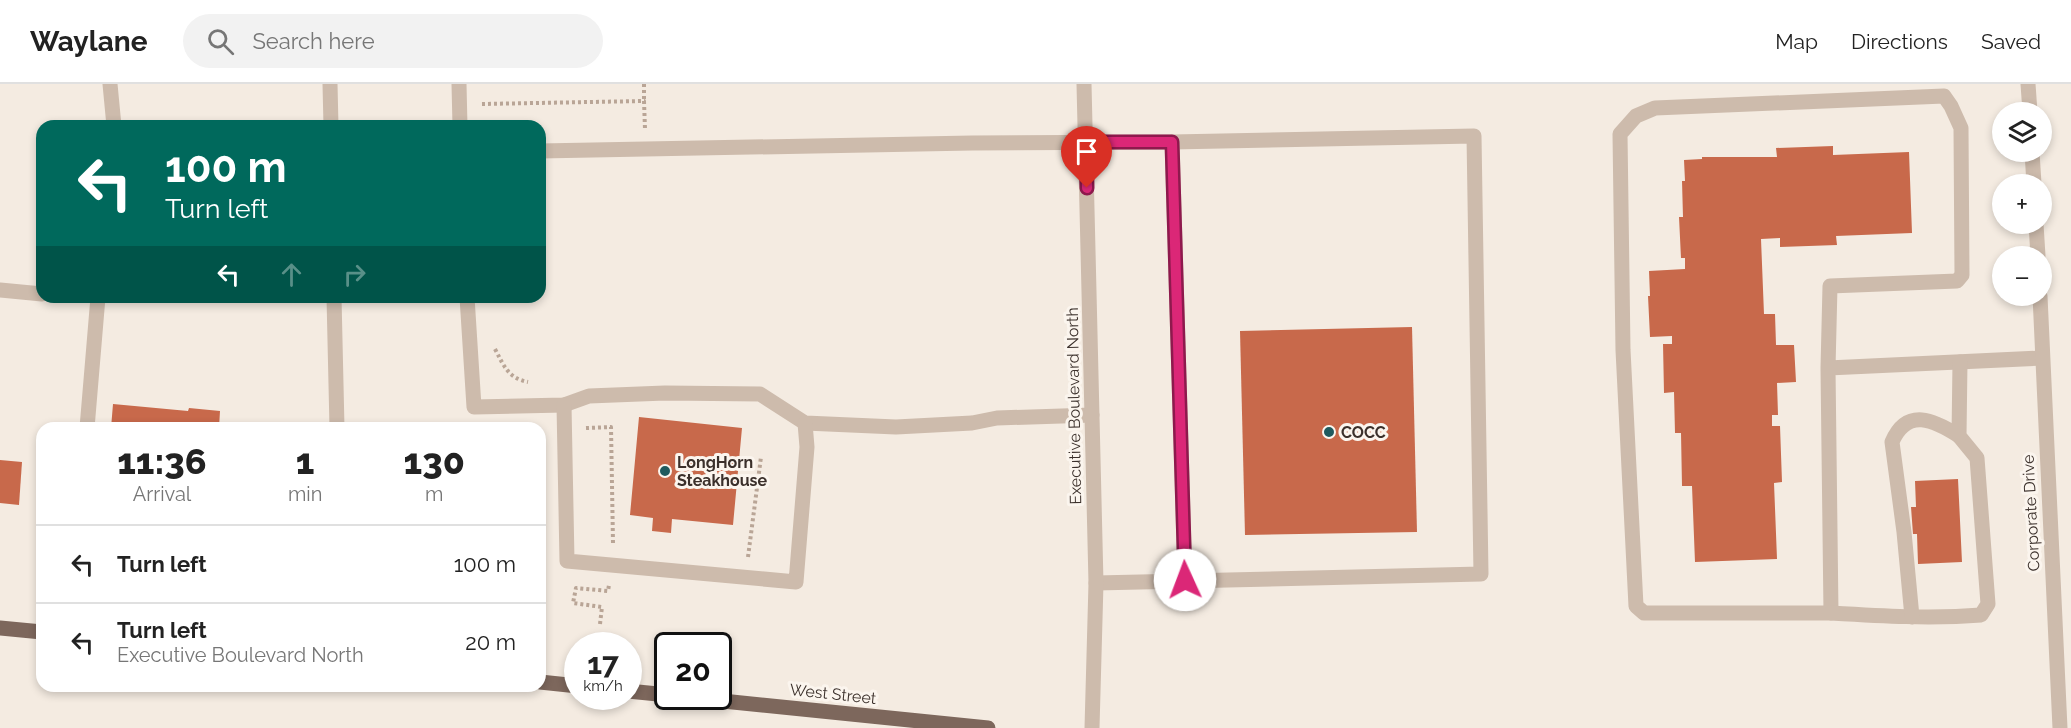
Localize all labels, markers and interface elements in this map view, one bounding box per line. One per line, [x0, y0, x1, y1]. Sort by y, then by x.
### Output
search box [183, 14, 603, 68]
text: Waylane [30, 25, 147, 58]
icon: search [204, 25, 237, 58]
text: Search here [252, 28, 375, 54]
text: Map [1775, 29, 1818, 54]
text: Directions [1851, 29, 1948, 54]
text: Saved [1981, 29, 2041, 54]
map controls [1992, 102, 2052, 306]
button: layers [1992, 102, 2052, 162]
pin [1061, 126, 1112, 188]
icon: arrive [1070, 135, 1103, 168]
text: 100 m [165, 143, 287, 192]
icon: left [66, 144, 144, 222]
button: + [1992, 174, 2052, 234]
text: Turn left [165, 193, 268, 224]
button: − [1992, 246, 2052, 306]
icon: left [212, 258, 245, 291]
icon: ahead [275, 258, 308, 291]
icon: right [338, 258, 371, 291]
street label: Executive Boulevard North [1063, 307, 1085, 505]
place label: COCC [1341, 423, 1386, 442]
marker: COCC [1322, 425, 1336, 439]
text: 11:36 [117, 440, 207, 482]
text: 1 [296, 440, 314, 482]
text: 130 [404, 440, 465, 482]
place label: LongHorn Steakhouse [677, 453, 767, 490]
street label: Corporate Drive [2018, 454, 2044, 572]
marker: LongHorn Steakhouse [658, 464, 672, 478]
text: Arrival [133, 482, 191, 506]
text: min [288, 482, 322, 506]
text: m [425, 482, 443, 506]
icon: left [66, 548, 99, 581]
position arrow [1153, 548, 1217, 612]
text: Turn left [117, 551, 207, 577]
text: 100 m [454, 551, 516, 577]
text: Turn left [117, 617, 207, 643]
icon: left [66, 626, 99, 659]
text: 20 m [465, 629, 516, 655]
speed limit sign: 20 [654, 632, 732, 710]
text: Executive Boulevard North [117, 643, 364, 667]
text: 17 [587, 646, 619, 681]
text: km/h [583, 677, 623, 695]
street label: West Street [789, 680, 878, 708]

